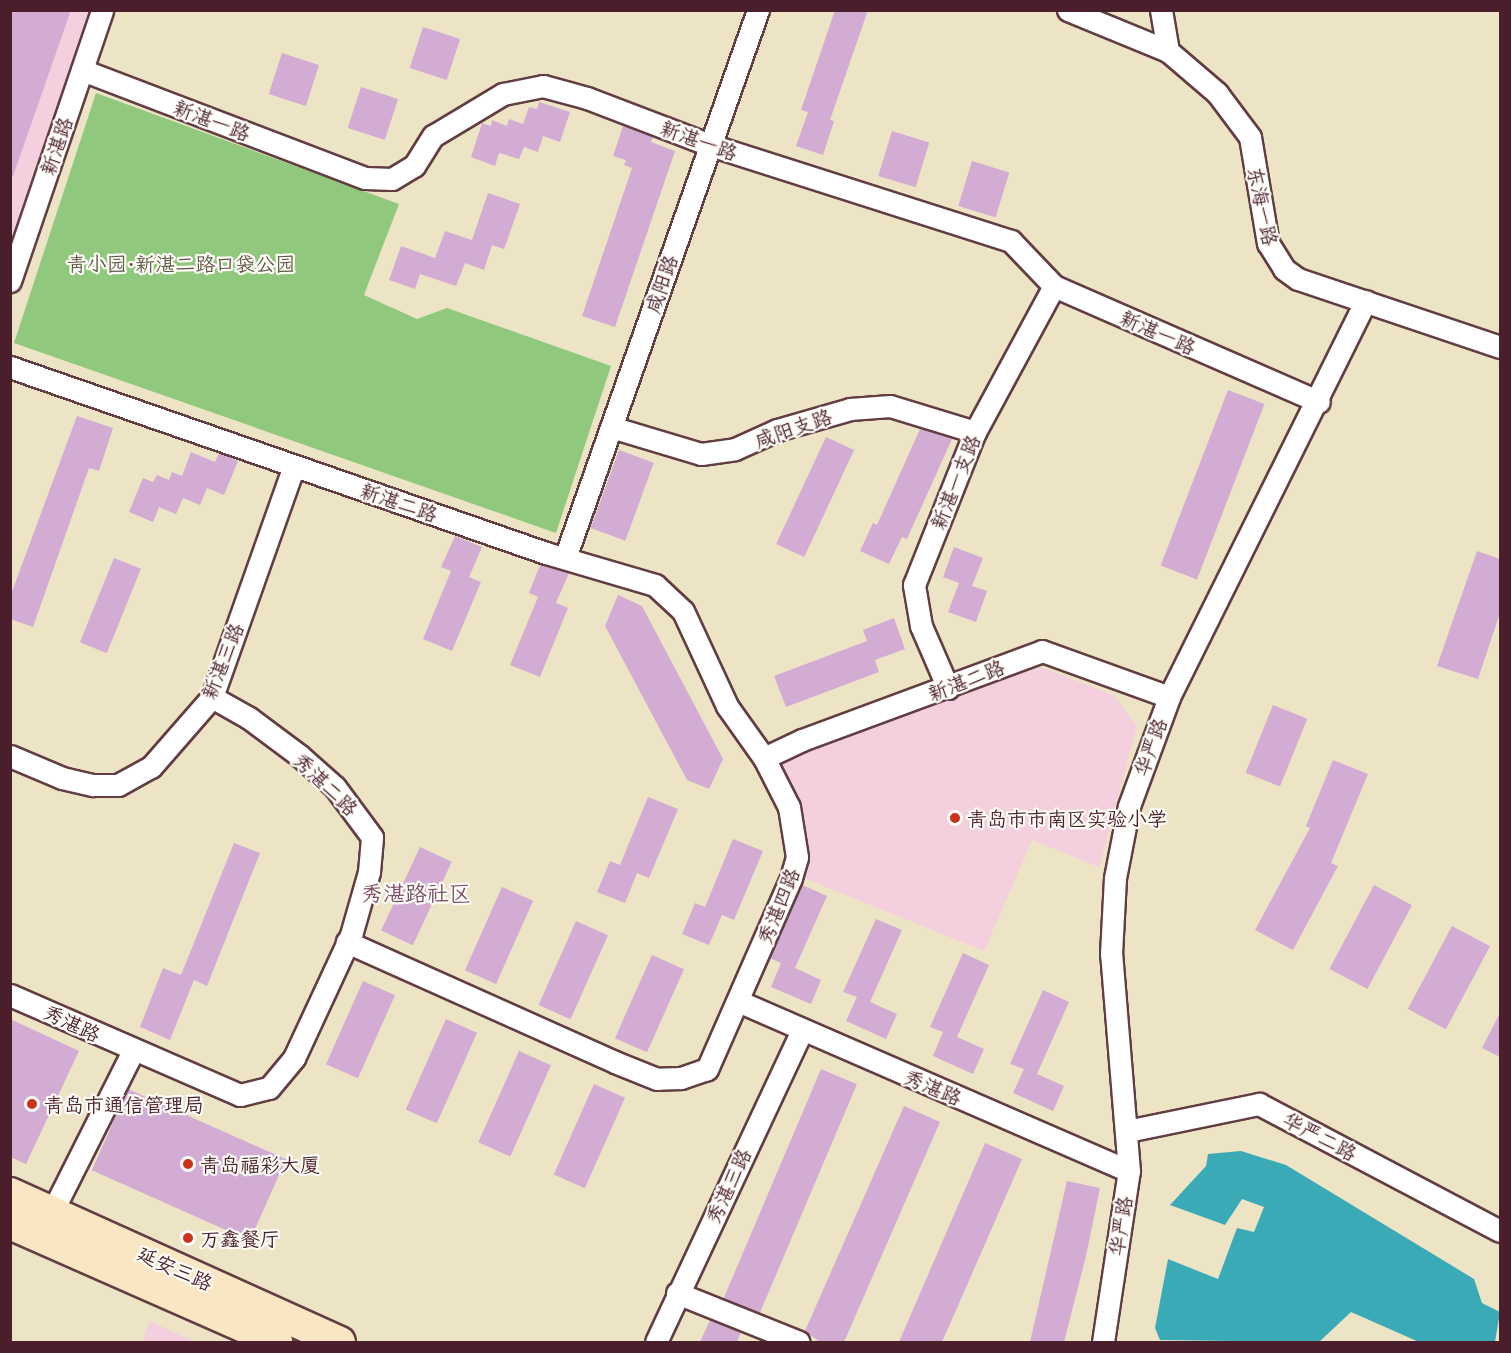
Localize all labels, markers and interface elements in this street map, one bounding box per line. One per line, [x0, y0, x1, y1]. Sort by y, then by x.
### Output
street label: 新湛一路 [170, 94, 254, 146]
street label: 新湛路 [35, 114, 77, 178]
street label: 新湛一路 [657, 115, 741, 165]
street label: 东海一路 [1243, 164, 1283, 248]
park label: 青小园·新湛二路口袋公园 [67, 251, 295, 275]
street label: 咸阳路 [640, 252, 682, 316]
street label: 新湛一路 [1117, 305, 1199, 359]
street label: 咸阳支路 [751, 404, 835, 452]
street label: 新湛一支路 [925, 431, 985, 533]
street label: 新湛二路 [357, 478, 441, 526]
street label: 新湛三路 [196, 619, 248, 703]
street label: 新湛二路 [924, 654, 1008, 706]
street label: 华严路 [1128, 715, 1172, 779]
street label: 秀湛二路 [289, 748, 363, 820]
place label: 青岛市市南区实验小学 [967, 806, 1167, 830]
marker: 青岛市市南区实验小学 [948, 811, 962, 825]
street label: 秀湛四路 [752, 864, 804, 948]
district label: 秀湛路社区 [361, 880, 471, 906]
street label: 秀湛路 [40, 999, 104, 1047]
street label: 秀湛路 [901, 1064, 965, 1110]
place label: 青岛市通信管理局 [44, 1092, 204, 1116]
marker: 青岛市通信管理局 [25, 1097, 39, 1111]
street label: 华严二路 [1279, 1107, 1361, 1165]
street label: 秀湛三路 [700, 1145, 756, 1227]
place label: 青岛福彩大厦 [200, 1152, 320, 1176]
marker: 青岛福彩大厦 [181, 1157, 195, 1171]
street label: 华严路 [1103, 1194, 1137, 1258]
place label: 万鑫餐厅 [200, 1226, 280, 1250]
marker: 万鑫餐厅 [181, 1231, 195, 1245]
street label: 延安三路 [134, 1241, 216, 1295]

